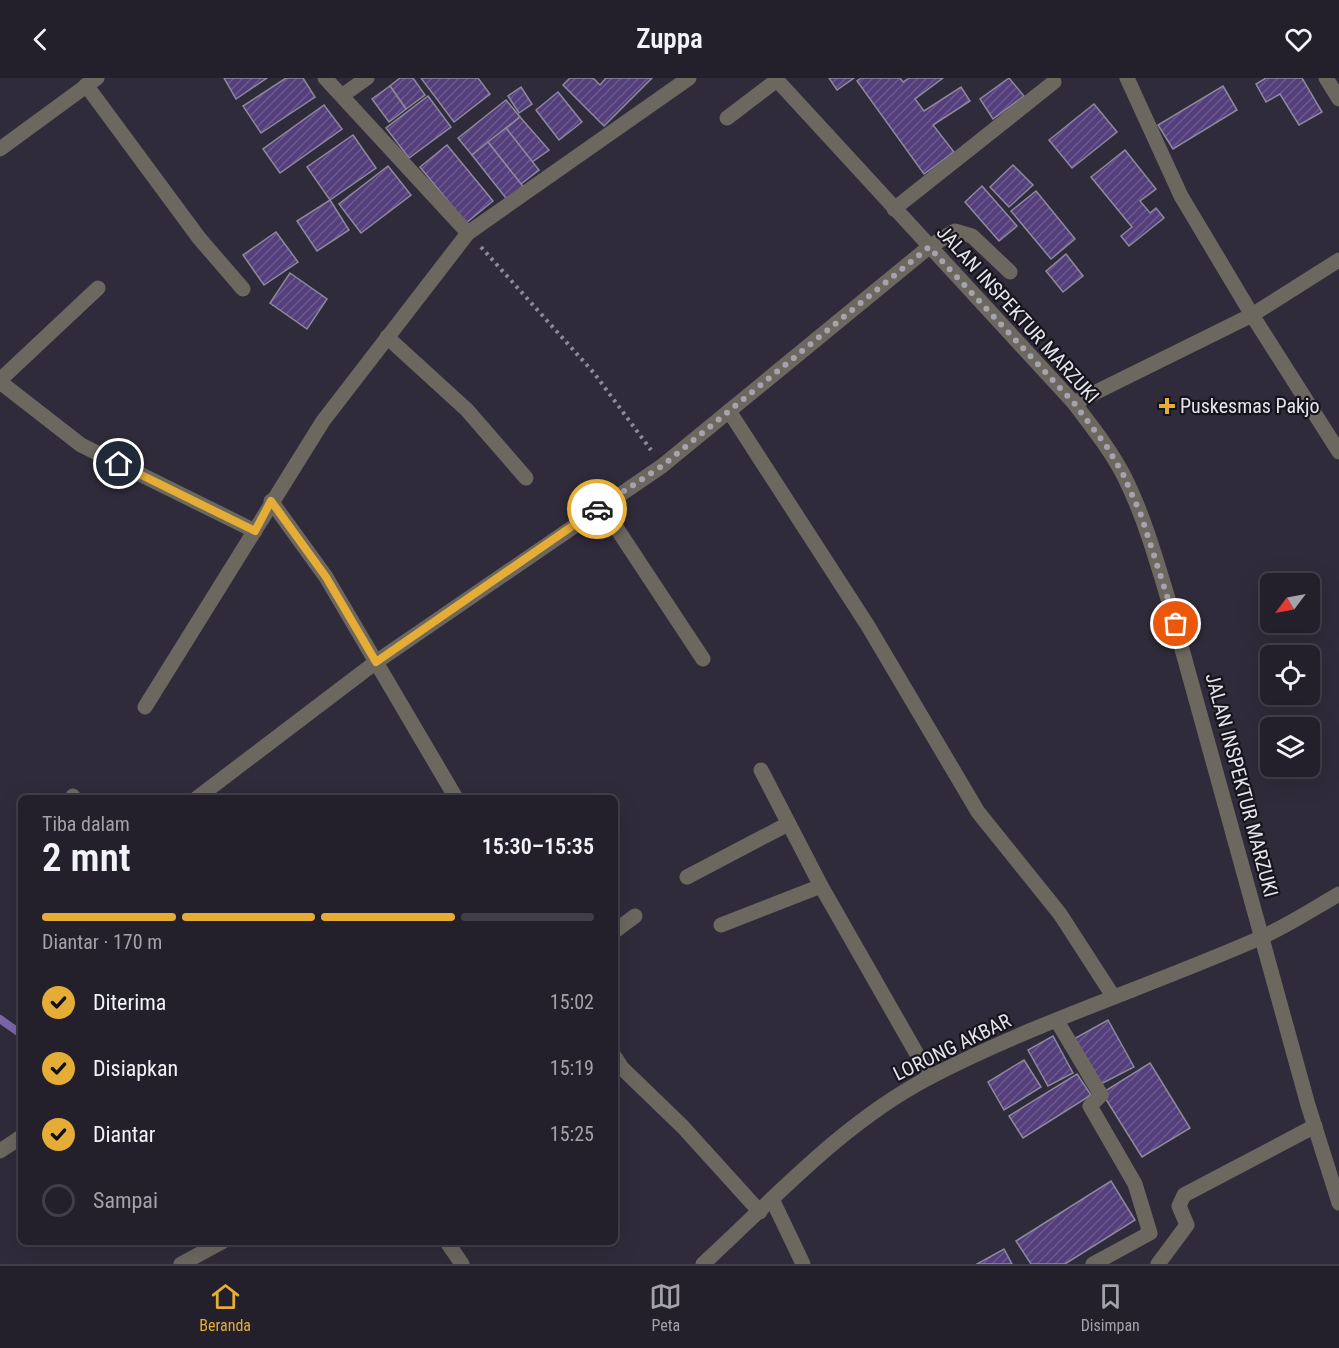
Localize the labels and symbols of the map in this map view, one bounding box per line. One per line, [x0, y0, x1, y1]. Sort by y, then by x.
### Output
street label: JALAN INSPEKTUR MARZUKI [932, 220, 1104, 408]
place label: Puskesmas Pakjo [1180, 394, 1320, 418]
marker: Puskesmas Pakjo [1158, 397, 1176, 415]
pin [93, 438, 144, 489]
courier [567, 479, 627, 539]
north arrow [1260, 573, 1320, 633]
pin [1150, 598, 1201, 649]
street label: JALAN INSPEKTUR MARZUKI [1201, 670, 1283, 900]
street label: LORONG AKBAR [889, 1008, 1015, 1086]

